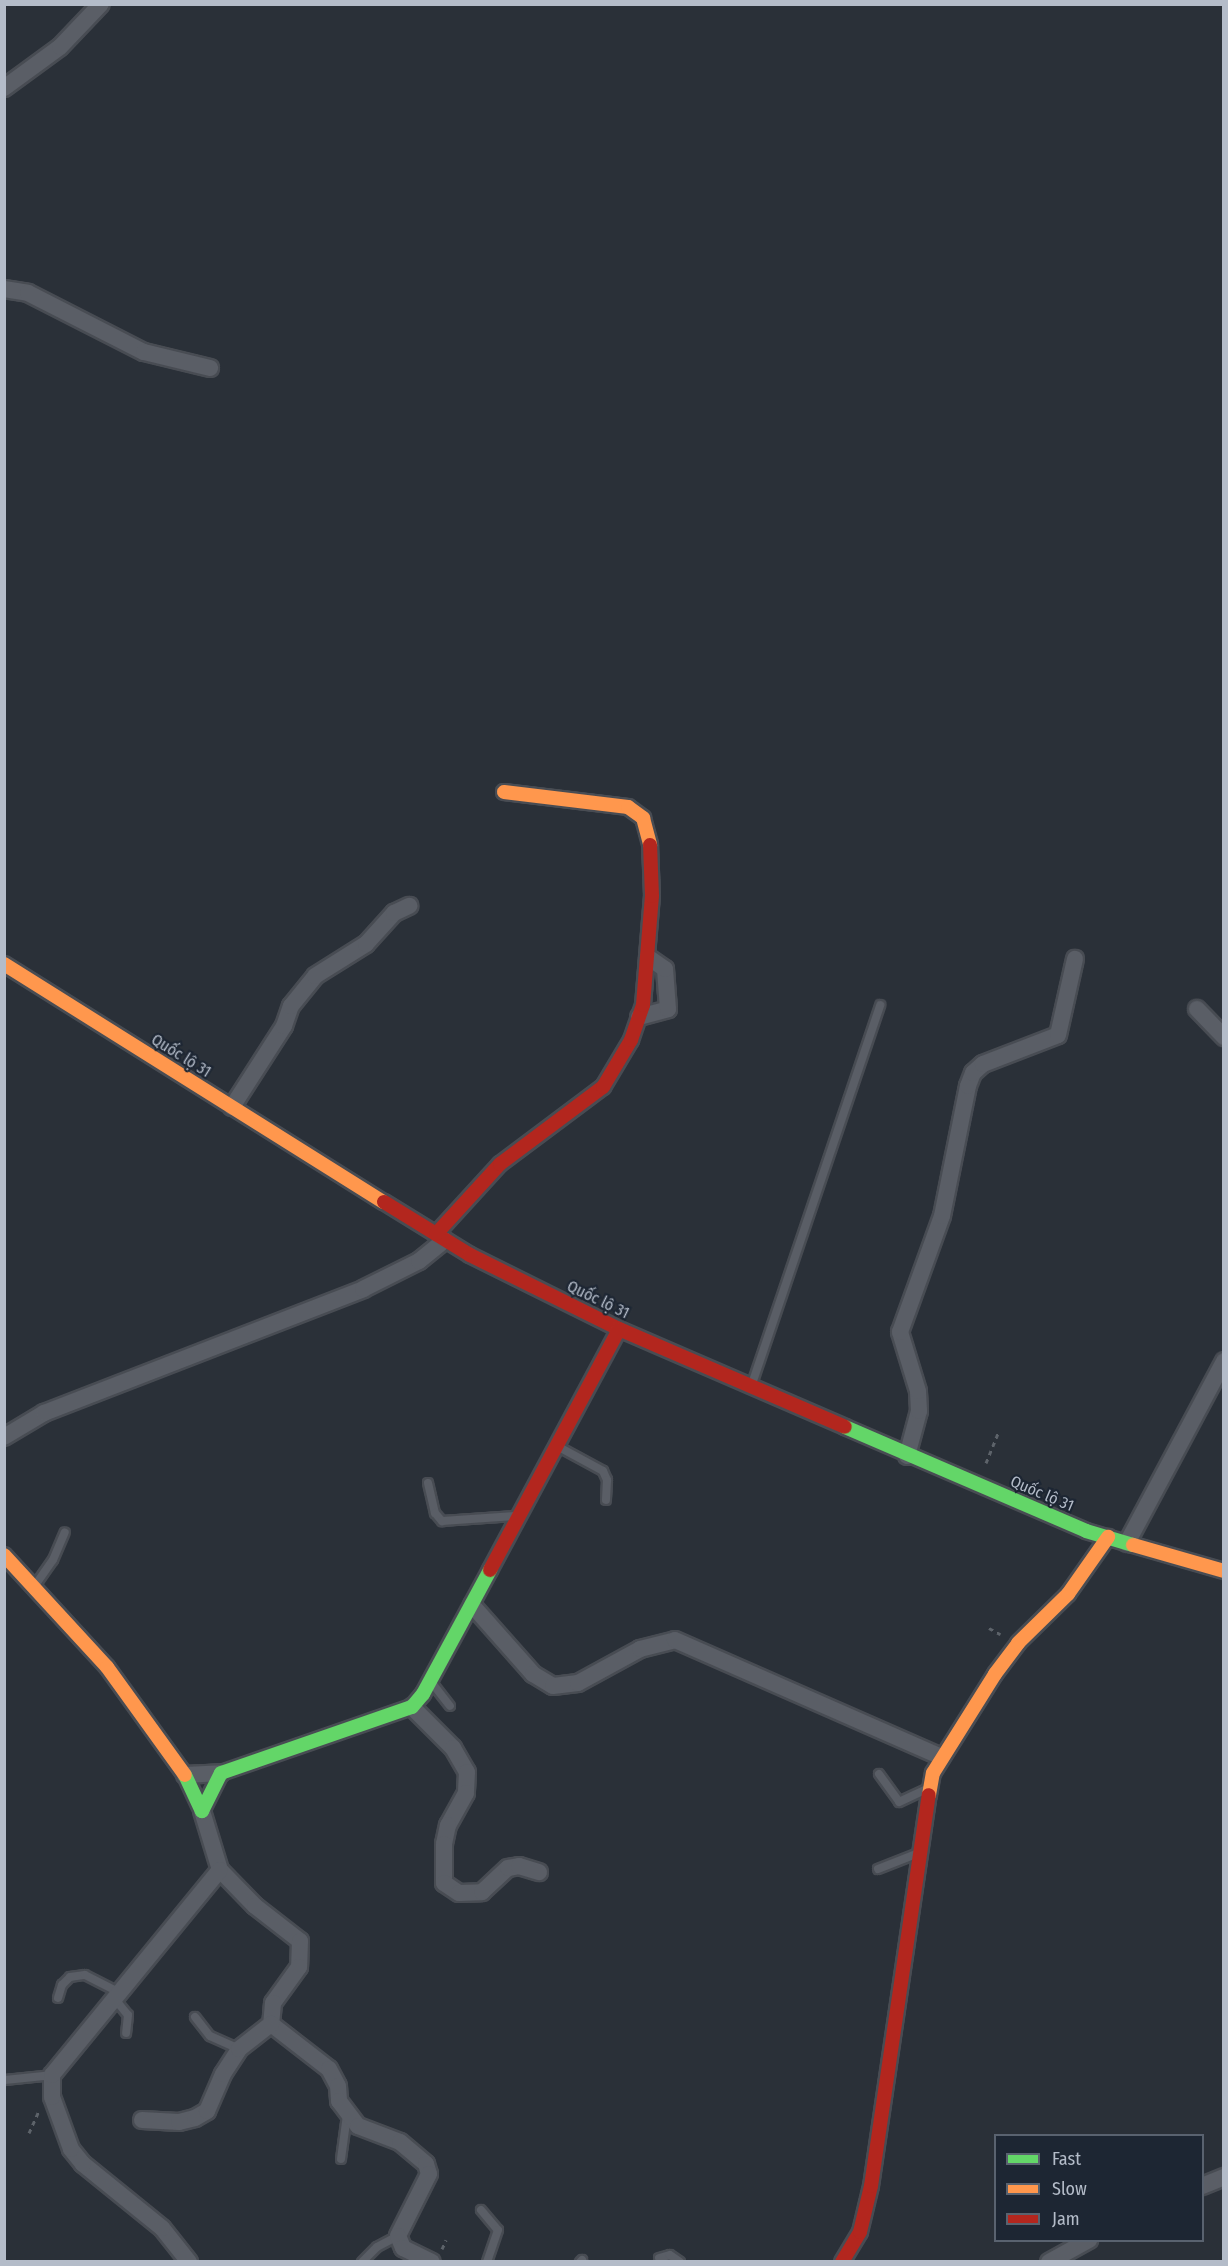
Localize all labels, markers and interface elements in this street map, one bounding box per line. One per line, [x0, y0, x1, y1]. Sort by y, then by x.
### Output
street label: Quốc lộ 31 [148, 1030, 214, 1082]
street label: Quốc lộ 31 [564, 1277, 632, 1323]
street label: Quốc lộ 31 [1007, 1472, 1077, 1516]
legend [994, 2134, 1204, 2242]
text: Fast [1052, 2148, 1081, 2170]
text: Slow [1052, 2178, 1087, 2200]
text: Jam [1052, 2208, 1080, 2230]

